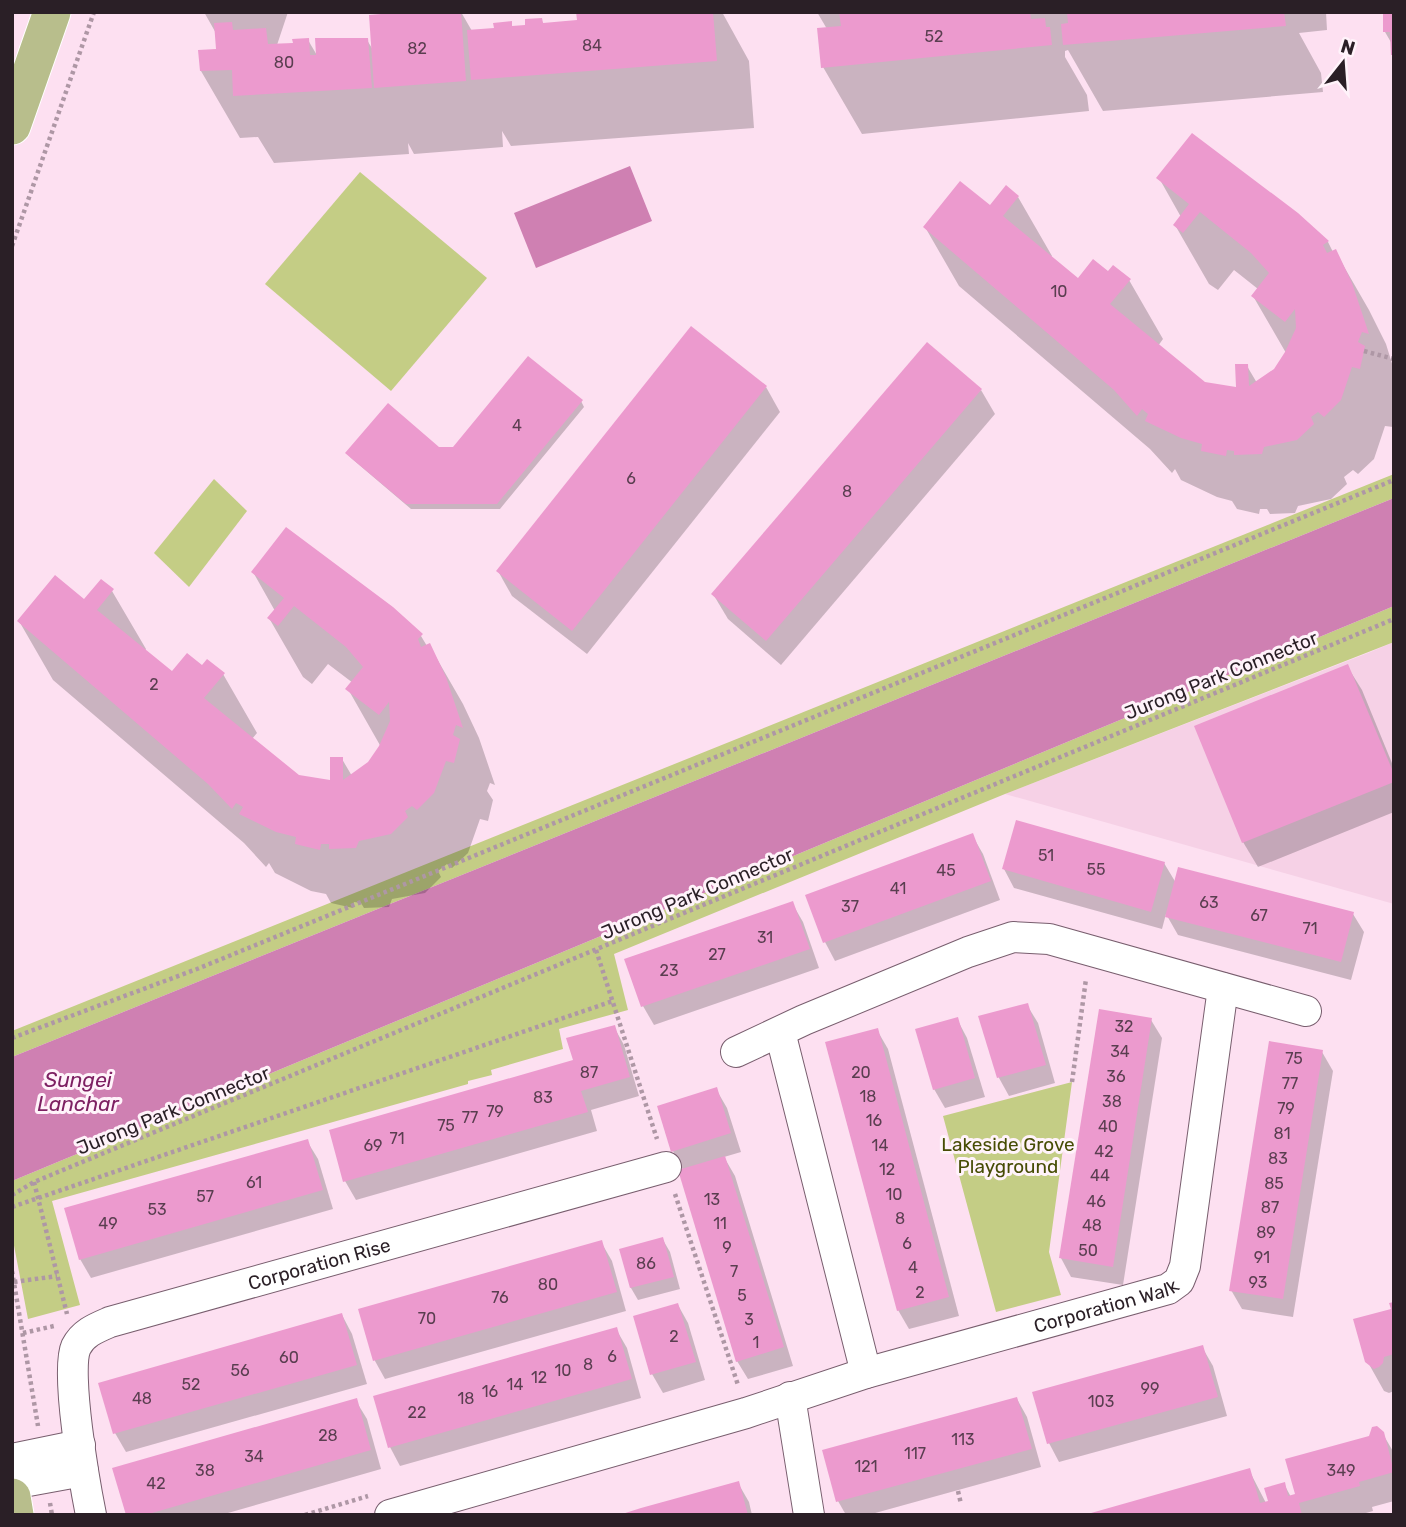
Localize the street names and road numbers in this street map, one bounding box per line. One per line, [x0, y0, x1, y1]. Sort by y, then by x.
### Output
street label: Jurong Park Connector [1121, 626, 1322, 725]
street label: Jurong Park Connector [598, 842, 797, 944]
street label: Jurong Park Connector [73, 1061, 274, 1160]
street label: Corporation Rise [245, 1233, 393, 1295]
street label: Corporation Walk [1031, 1274, 1184, 1338]

